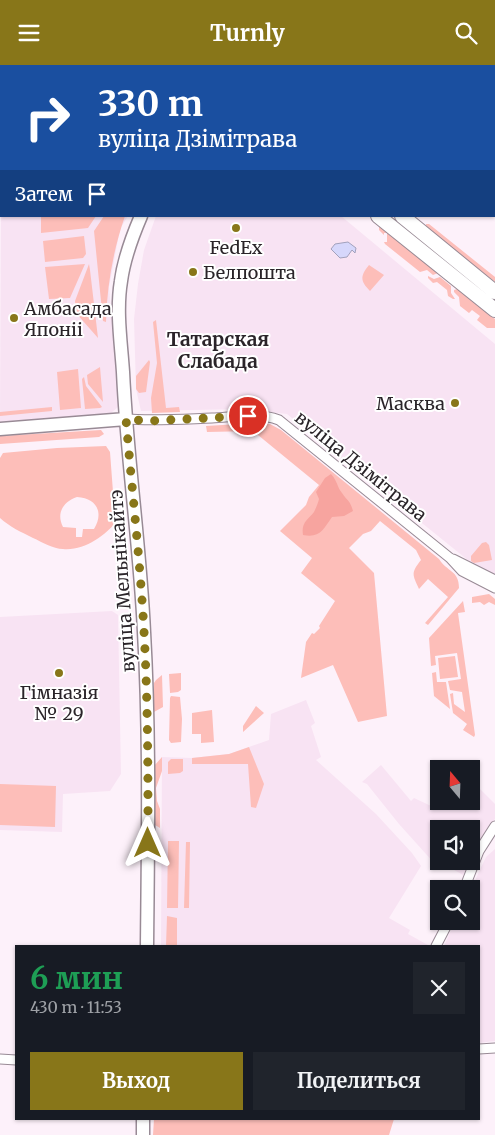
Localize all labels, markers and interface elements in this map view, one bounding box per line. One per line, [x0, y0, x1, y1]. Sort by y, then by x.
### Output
icon: menu [15, 19, 43, 47]
text: Turnly [210, 19, 285, 47]
icon: search [452, 19, 480, 47]
text: 330 m [98, 82, 203, 126]
icon: right [15, 85, 80, 150]
text: вуліца Дзімітрава [98, 125, 297, 153]
icon: arrive [83, 180, 111, 208]
text: Затем [15, 182, 73, 206]
marker: FedEx [230, 222, 242, 234]
place label: FedEx [209, 236, 263, 259]
place label: Белпошта [203, 261, 296, 284]
marker: Белпошта [187, 266, 199, 278]
place label: Амбасада Японіі [23, 297, 112, 341]
marker: Амбасада Японіі [8, 312, 20, 324]
district label: Татарская Слабада [167, 327, 270, 373]
place label: Масква [376, 392, 445, 415]
pin [227, 395, 269, 437]
marker: Масква [449, 397, 461, 409]
icon: arrive [234, 402, 262, 430]
street label: вуліца Дзімітрава [290, 406, 432, 526]
street label: вуліца Мельнікайтэ [104, 489, 140, 673]
marker: Гімназія № 29 [53, 667, 65, 679]
place label: Гімназія № 29 [19, 681, 99, 725]
north arrow [430, 760, 480, 810]
map controls [430, 760, 480, 930]
position arrow [121, 816, 173, 868]
button: sound [430, 820, 480, 870]
button: search [430, 880, 480, 930]
text: 6 мин [30, 959, 123, 997]
button: close [413, 962, 465, 1014]
text: 430 m · 11:53 [30, 997, 122, 1017]
button: Выход [30, 1052, 243, 1110]
button: Поделиться [253, 1052, 465, 1110]

